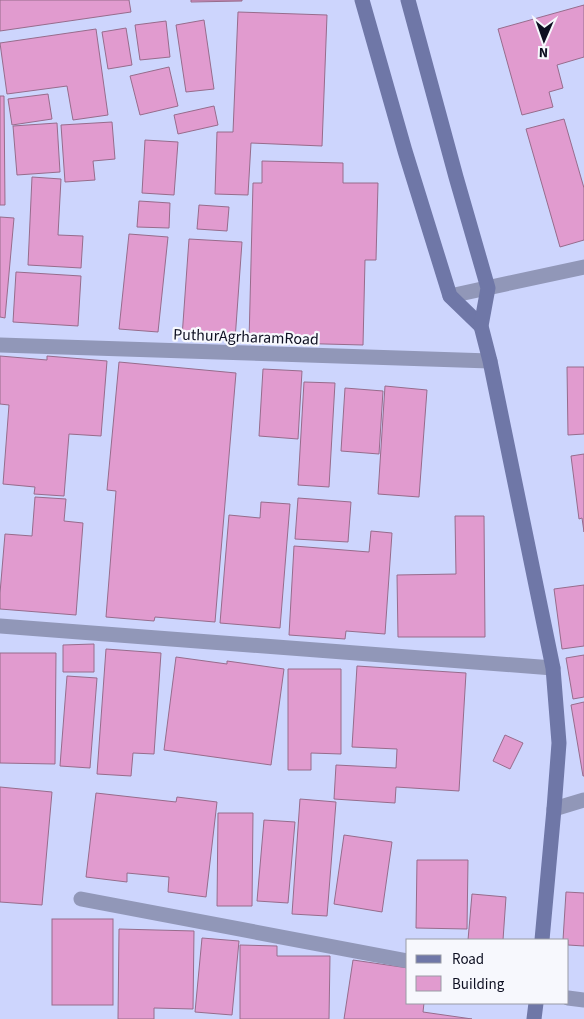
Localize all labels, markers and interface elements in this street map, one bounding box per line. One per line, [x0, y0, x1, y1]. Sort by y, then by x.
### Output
north arrow [519, 15, 569, 65]
text: N [539, 42, 549, 62]
street label: PuthurAgrharamRoad [173, 323, 319, 351]
legend [406, 939, 569, 1004]
text: Road [452, 949, 484, 970]
text: Building [452, 974, 505, 995]

